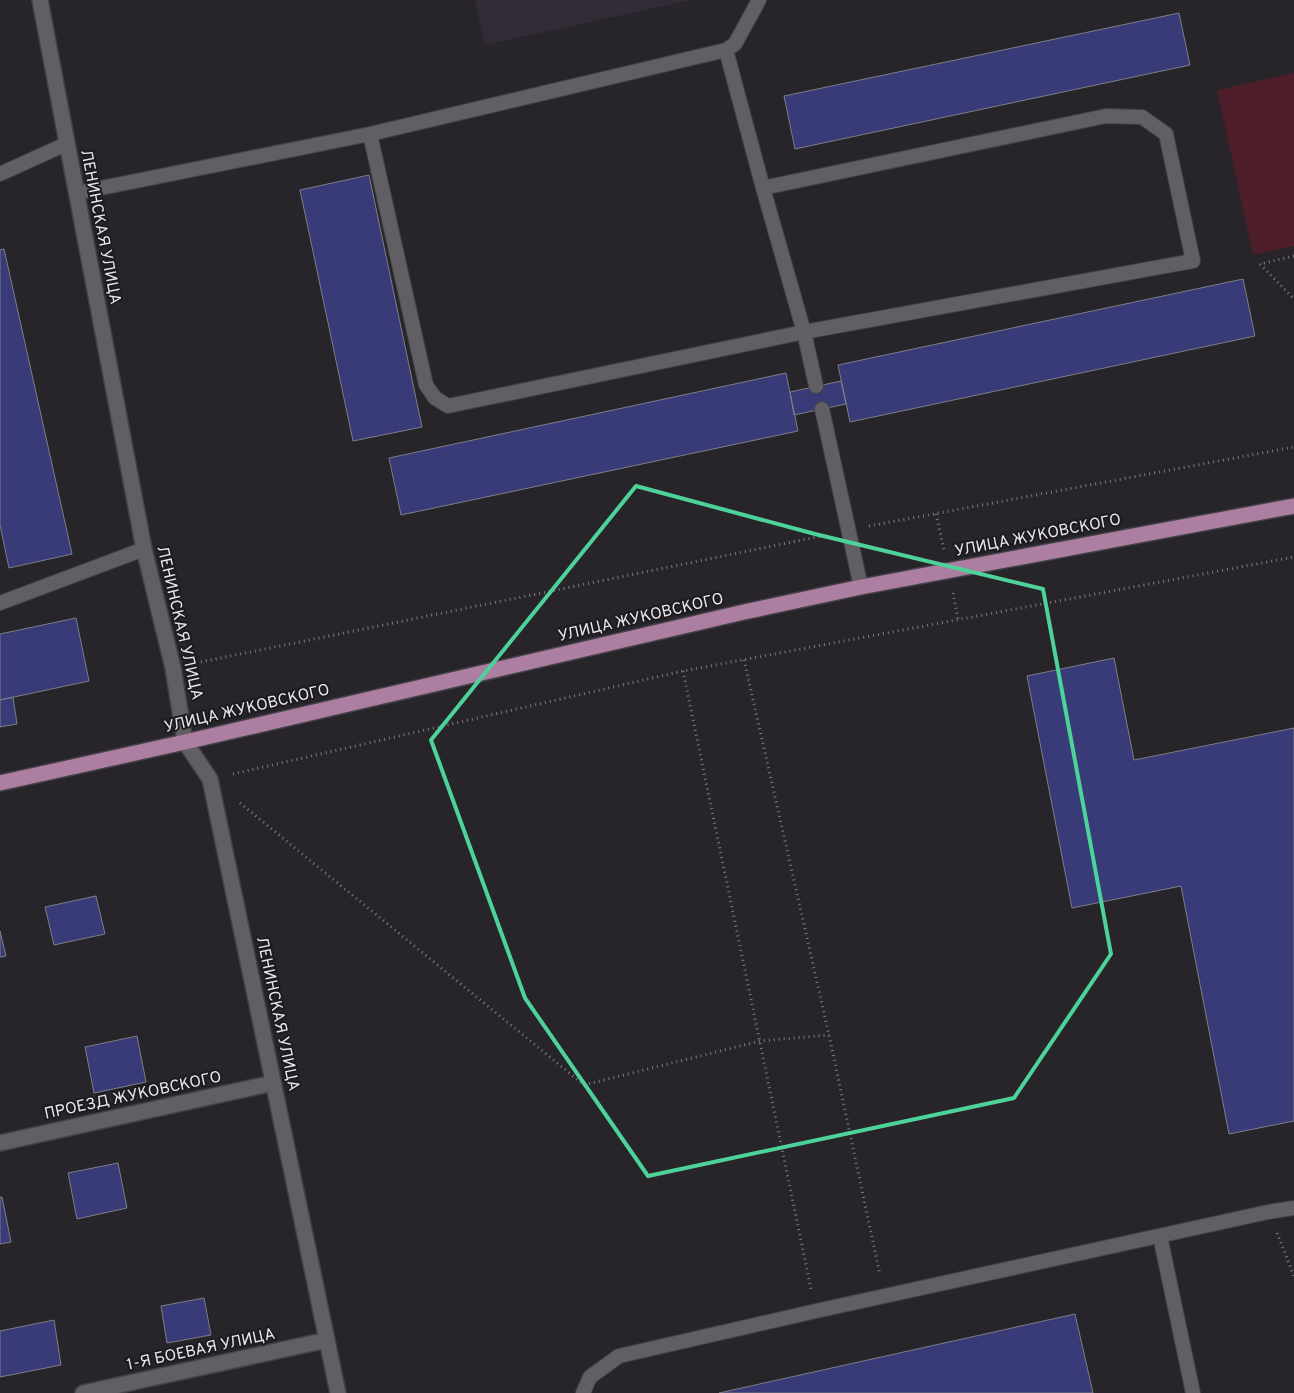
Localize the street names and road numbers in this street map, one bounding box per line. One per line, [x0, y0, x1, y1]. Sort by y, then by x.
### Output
street label: ЛЕНИНСКАЯ УЛИЦА [75, 148, 125, 306]
street label: УЛИЦА ЖУКОВСКОГО [953, 510, 1123, 562]
street label: ЛЕНИНСКАЯ УЛИЦА [152, 544, 207, 702]
street label: УЛИЦА ЖУКОВСКОГО [556, 589, 726, 647]
street label: УЛИЦА ЖУКОВСКОГО [162, 680, 332, 738]
street label: ЛЕНИНСКАЯ УЛИЦА [251, 935, 303, 1093]
street label: ПРОЕЗД ЖУКОВСКОГО [43, 1067, 223, 1125]
street label: 1-Я БОЕВАЯ УЛИЦА [125, 1324, 277, 1375]

